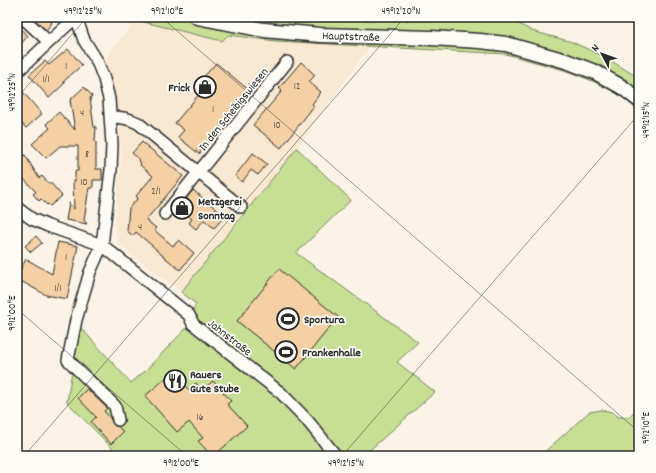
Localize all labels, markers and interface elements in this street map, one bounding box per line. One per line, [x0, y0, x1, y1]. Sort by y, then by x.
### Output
text: 49°12'25"N [64, 5, 102, 19]
text: 9°12'10"E [151, 5, 183, 19]
text: 49°12'20"N [382, 5, 420, 19]
street label: Hauptstraße [322, 28, 380, 47]
north arrow [582, 34, 622, 74]
text: N [588, 41, 604, 56]
house number: 1 [65, 60, 67, 74]
street label: In den Scheibigswiesen [195, 64, 273, 155]
text: 49°12'25"N [6, 73, 20, 111]
house number: 1/1 [42, 73, 50, 87]
shop icon: Frick [192, 74, 218, 100]
place label: Frick [168, 80, 190, 97]
house number: 12 [294, 80, 300, 94]
text: 49°12'15"N [640, 102, 654, 138]
house number: 1 [212, 103, 214, 117]
house number: 4 [80, 107, 84, 121]
house number: 10 [273, 119, 281, 133]
house number: 8 [85, 148, 89, 162]
house number: 10 [80, 176, 88, 190]
house number: 2/1 [151, 185, 161, 199]
place label: Metzgerei Sonntag [198, 194, 243, 225]
shop icon: Metzgerei Sonntag [169, 195, 195, 221]
house number: 4 [138, 221, 142, 235]
house number: 1 [65, 251, 67, 265]
house number: 1/1 [54, 282, 62, 296]
text: 9°12'00"E [6, 295, 20, 331]
sports icon: Sportura [275, 306, 301, 332]
place label: Sportura [304, 312, 346, 329]
street label: Jahnstraße [204, 316, 255, 361]
sports icon: Frankenhalle [273, 339, 299, 365]
place label: Frankenhalle [302, 345, 362, 362]
place label: Rauers Gute Stube [190, 367, 240, 398]
restaurant icon: Rauers Gute Stube [162, 368, 188, 394]
house number: 16 [196, 411, 204, 425]
text: 9°12'10"E [640, 412, 654, 444]
text: 9°12'00"E [163, 457, 199, 471]
text: 49°12'15"N [328, 457, 364, 471]

